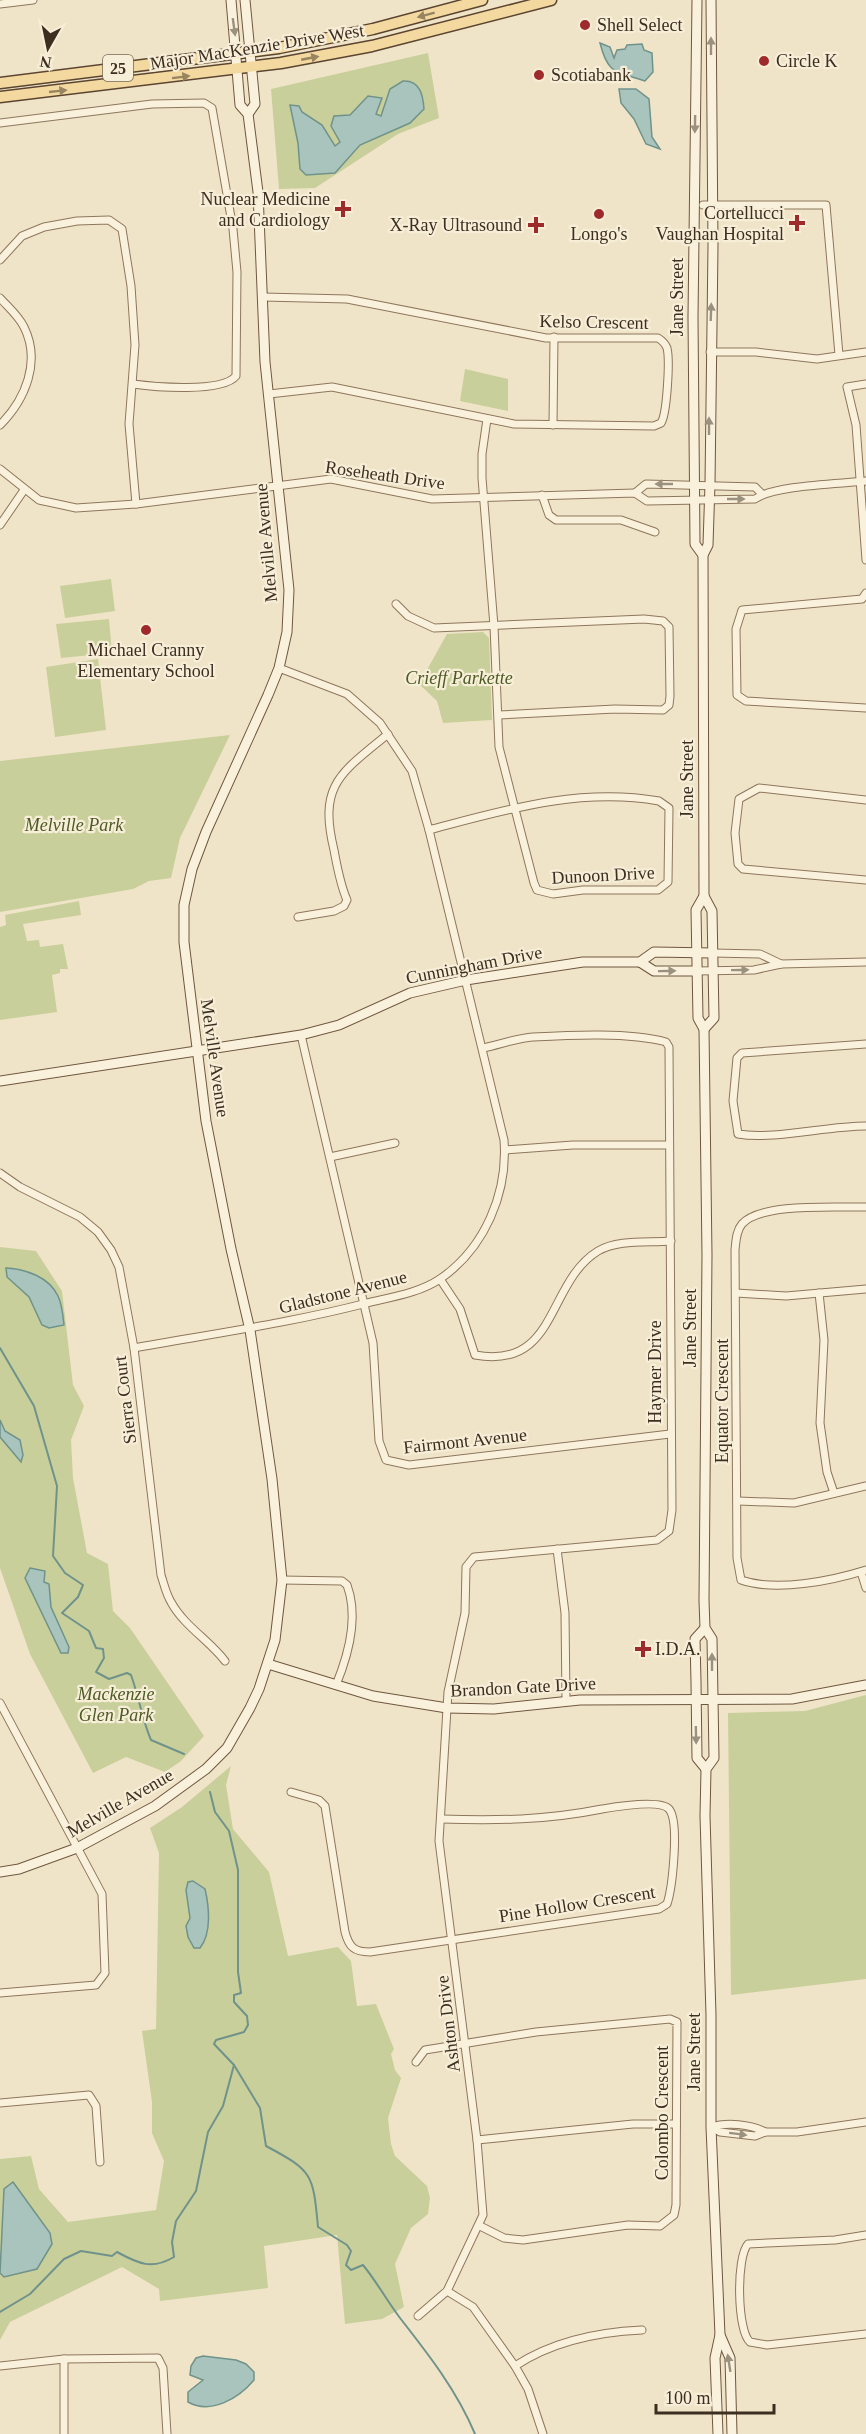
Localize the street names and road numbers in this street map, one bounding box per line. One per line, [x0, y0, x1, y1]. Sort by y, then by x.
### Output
street label: Major MacKenzie Drive West [148, 20, 366, 74]
road number: 25 [103, 55, 133, 81]
street label: Jane Street [667, 258, 687, 336]
street label: Kelso Crescent [539, 311, 649, 333]
street label: Roseheath Drive [324, 457, 446, 493]
street label: Melville Avenue [251, 483, 281, 603]
street label: Jane Street [677, 740, 697, 818]
street label: Dunoon Drive [551, 862, 655, 888]
street label: Cunningham Drive [404, 942, 544, 988]
street label: Melville Avenue [197, 998, 233, 1118]
street label: Gladstone Avenue [277, 1266, 409, 1318]
street label: Jane Street [680, 1289, 700, 1367]
street label: Haymer Drive [645, 1320, 665, 1424]
street label: Equator Crescent [712, 1339, 732, 1463]
street label: Sierra Court [110, 1355, 140, 1445]
street label: Fairmont Avenue [402, 1425, 528, 1457]
street label: Brandon Gate Drive [450, 1673, 596, 1701]
street label: Melville Avenue [63, 1765, 177, 1841]
street label: Pine Hollow Crescent [497, 1882, 657, 1926]
street label: Ashton Drive [432, 1974, 464, 2074]
street label: Jane Street [684, 2013, 704, 2091]
street label: Colombo Crescent [652, 2046, 672, 2180]

